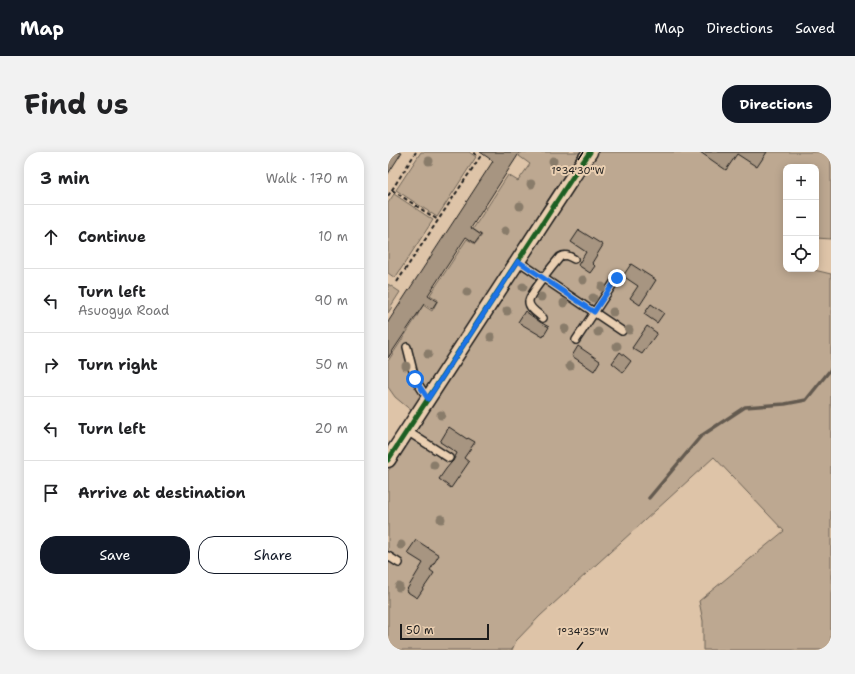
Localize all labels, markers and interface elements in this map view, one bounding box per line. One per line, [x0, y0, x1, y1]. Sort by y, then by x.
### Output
text: Map [20, 16, 64, 41]
text: Map [655, 19, 685, 37]
text: Directions [707, 19, 773, 37]
text: Saved [795, 19, 835, 37]
text: Find us [24, 85, 129, 123]
button: Directions [722, 85, 831, 123]
text: 1°34'30"W [552, 164, 605, 177]
map controls [783, 164, 819, 272]
button: + [783, 164, 819, 200]
text: 3 min [40, 167, 90, 189]
text: Walk · 170 m [266, 170, 348, 187]
button: − [783, 200, 819, 236]
icon: ahead [40, 226, 62, 248]
text: Continue [78, 227, 146, 247]
text: 10 m [318, 228, 348, 245]
button: locate [783, 236, 819, 272]
route end [608, 269, 626, 287]
text: Turn left [78, 282, 146, 302]
icon: left [40, 290, 62, 312]
text: 90 m [314, 292, 348, 309]
text: Asuogya Road [78, 302, 169, 319]
icon: right [40, 354, 62, 376]
text: Turn right [78, 355, 158, 375]
text: 50 m [315, 356, 348, 373]
route start [406, 370, 424, 388]
icon: left [40, 418, 62, 440]
text: Turn left [78, 419, 146, 439]
text: 20 m [315, 420, 348, 437]
icon: arrive [40, 482, 62, 504]
text: Arrive at destination [78, 483, 246, 503]
button: Save [40, 536, 190, 574]
button: Share [198, 536, 348, 574]
scale bar [400, 622, 489, 641]
text: 50 m [406, 623, 434, 638]
text: 1°34'35"W [557, 625, 609, 638]

